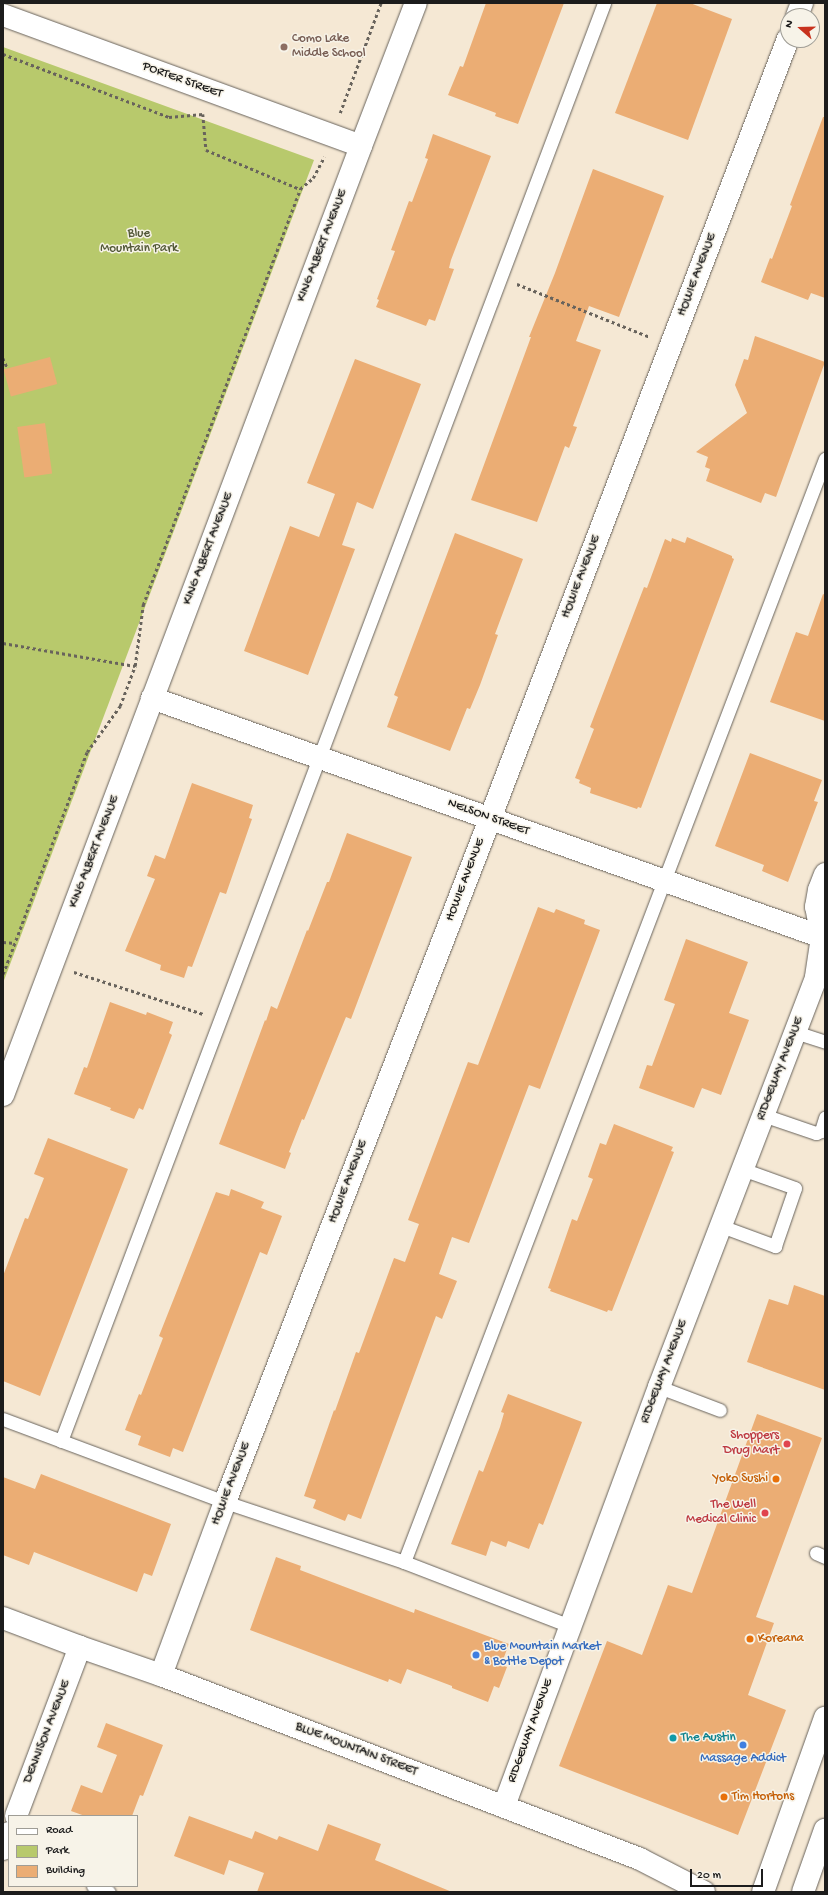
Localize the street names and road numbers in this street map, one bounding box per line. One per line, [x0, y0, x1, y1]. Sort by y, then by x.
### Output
street label: PORTER STREET [140, 59, 224, 103]
street label: KING ALBERT AVENUE [294, 188, 352, 304]
street label: HOWIE AVENUE [675, 231, 721, 319]
street label: KING ALBERT AVENUE [180, 491, 238, 607]
street label: HOWIE AVENUE [559, 533, 605, 621]
street label: KING ALBERT AVENUE [66, 794, 124, 910]
street label: NELSON STREET [445, 796, 531, 840]
street label: HOWIE AVENUE [443, 836, 489, 924]
street label: RIDGEWAY AVENUE [754, 1015, 808, 1123]
street label: HOWIE AVENUE [326, 1138, 372, 1226]
street label: RIDGEWAY AVENUE [638, 1318, 692, 1426]
street label: HOWIE AVENUE [209, 1440, 255, 1528]
street label: RIDGEWAY AVENUE [505, 1677, 557, 1785]
street label: DENNISON AVENUE [21, 1678, 75, 1786]
street label: BLUE MOUNTAIN STREET [293, 1720, 419, 1780]

